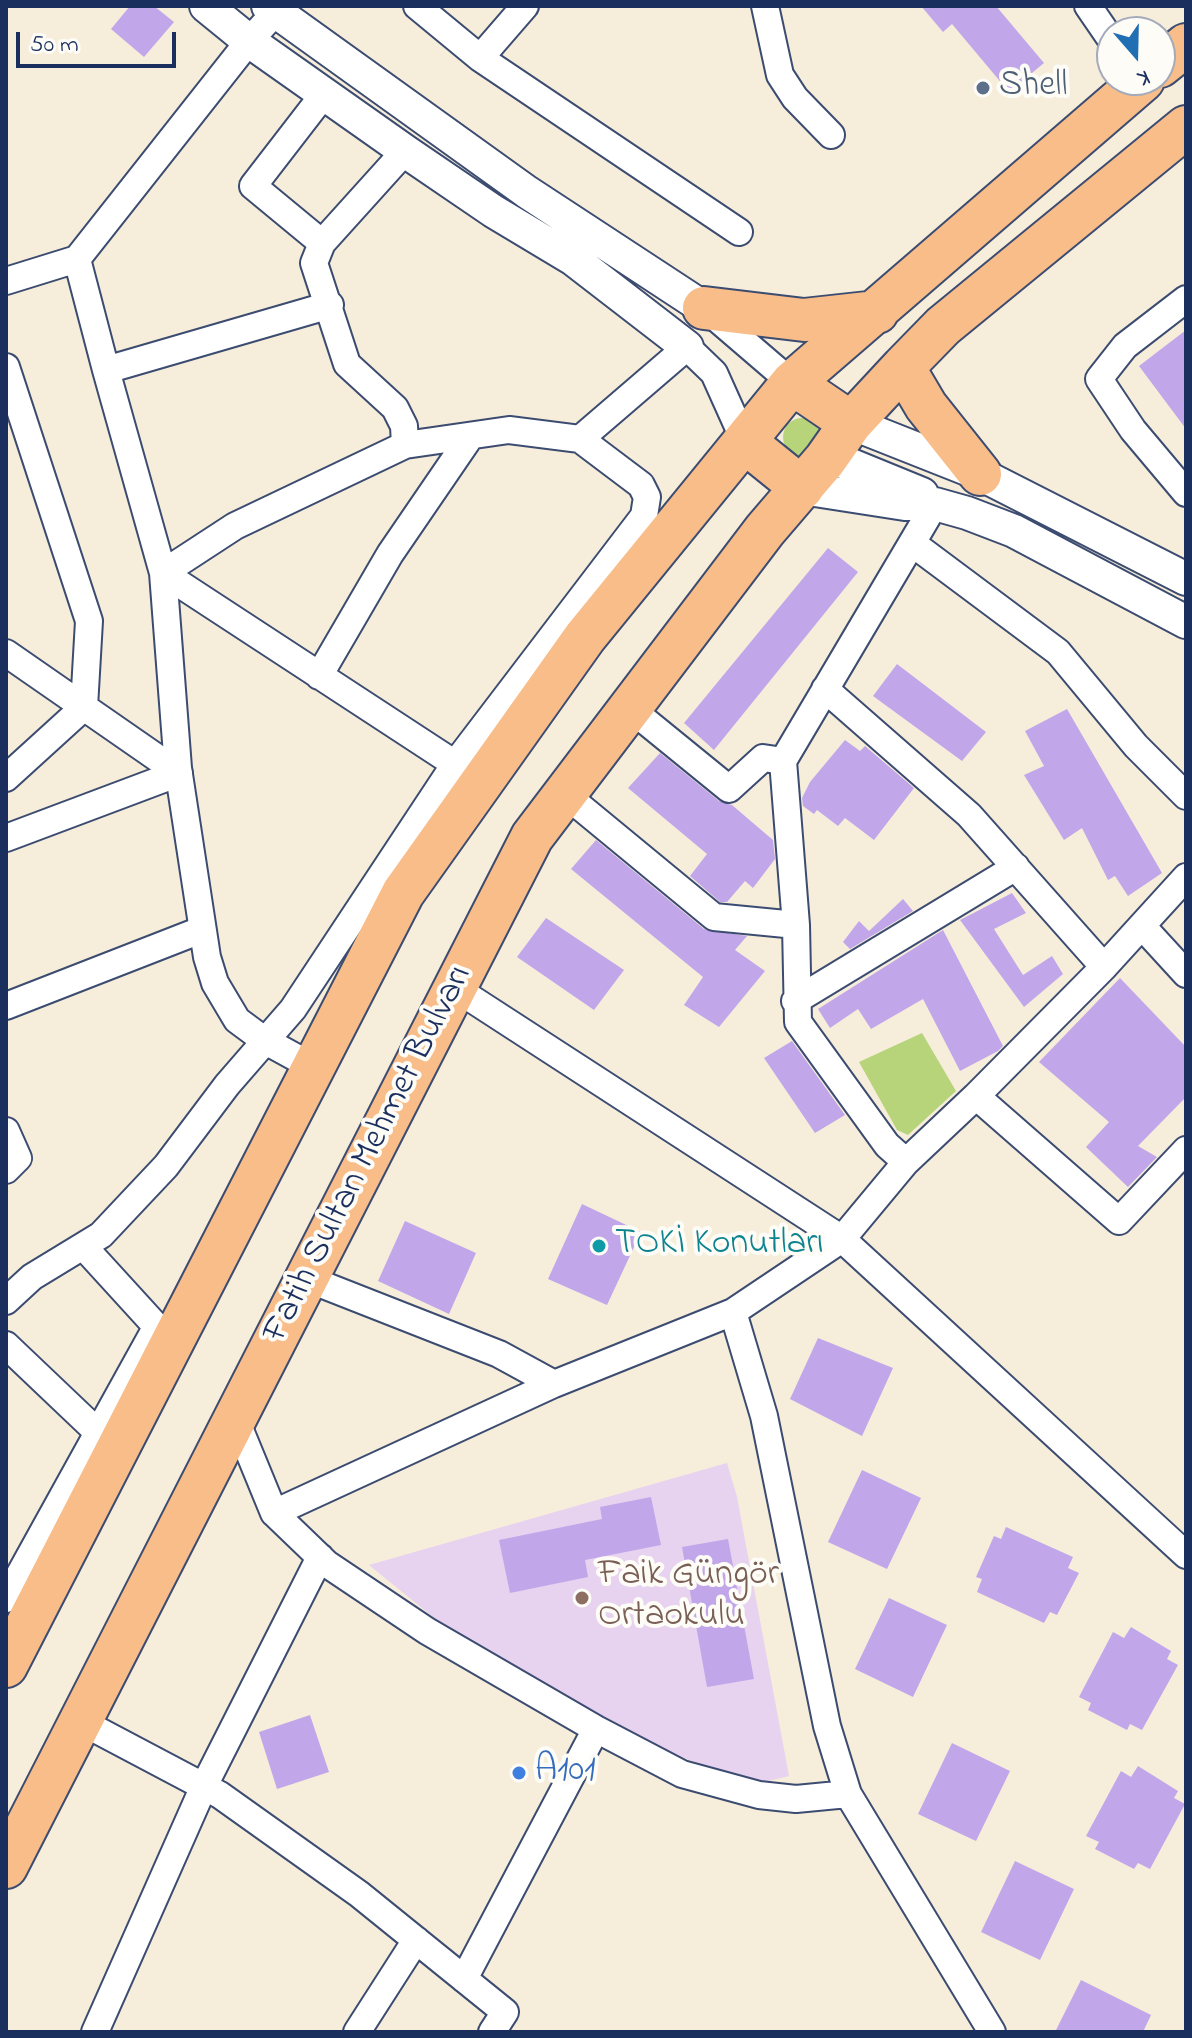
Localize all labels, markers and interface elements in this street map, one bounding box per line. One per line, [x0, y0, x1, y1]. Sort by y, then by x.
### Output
scale bar [20, 16, 180, 66]
north arrow [1096, 16, 1176, 96]
text: 50 m [30, 28, 79, 63]
text: K [1133, 60, 1154, 94]
place label: Shell [999, 66, 1067, 110]
marker: Shell [974, 79, 992, 97]
street label: Fatih Sultan Mehmet Bulvarı [256, 959, 484, 1351]
place label: TOKİ Konutları [615, 1224, 824, 1268]
marker: TOKİ Konutları [590, 1237, 608, 1255]
place label: Faik Güngör Ortaokulu [598, 1555, 779, 1640]
marker: Faik Güngör Ortaokulu [573, 1589, 591, 1607]
place label: A101 [535, 1751, 596, 1795]
marker: A101 [510, 1764, 528, 1782]

